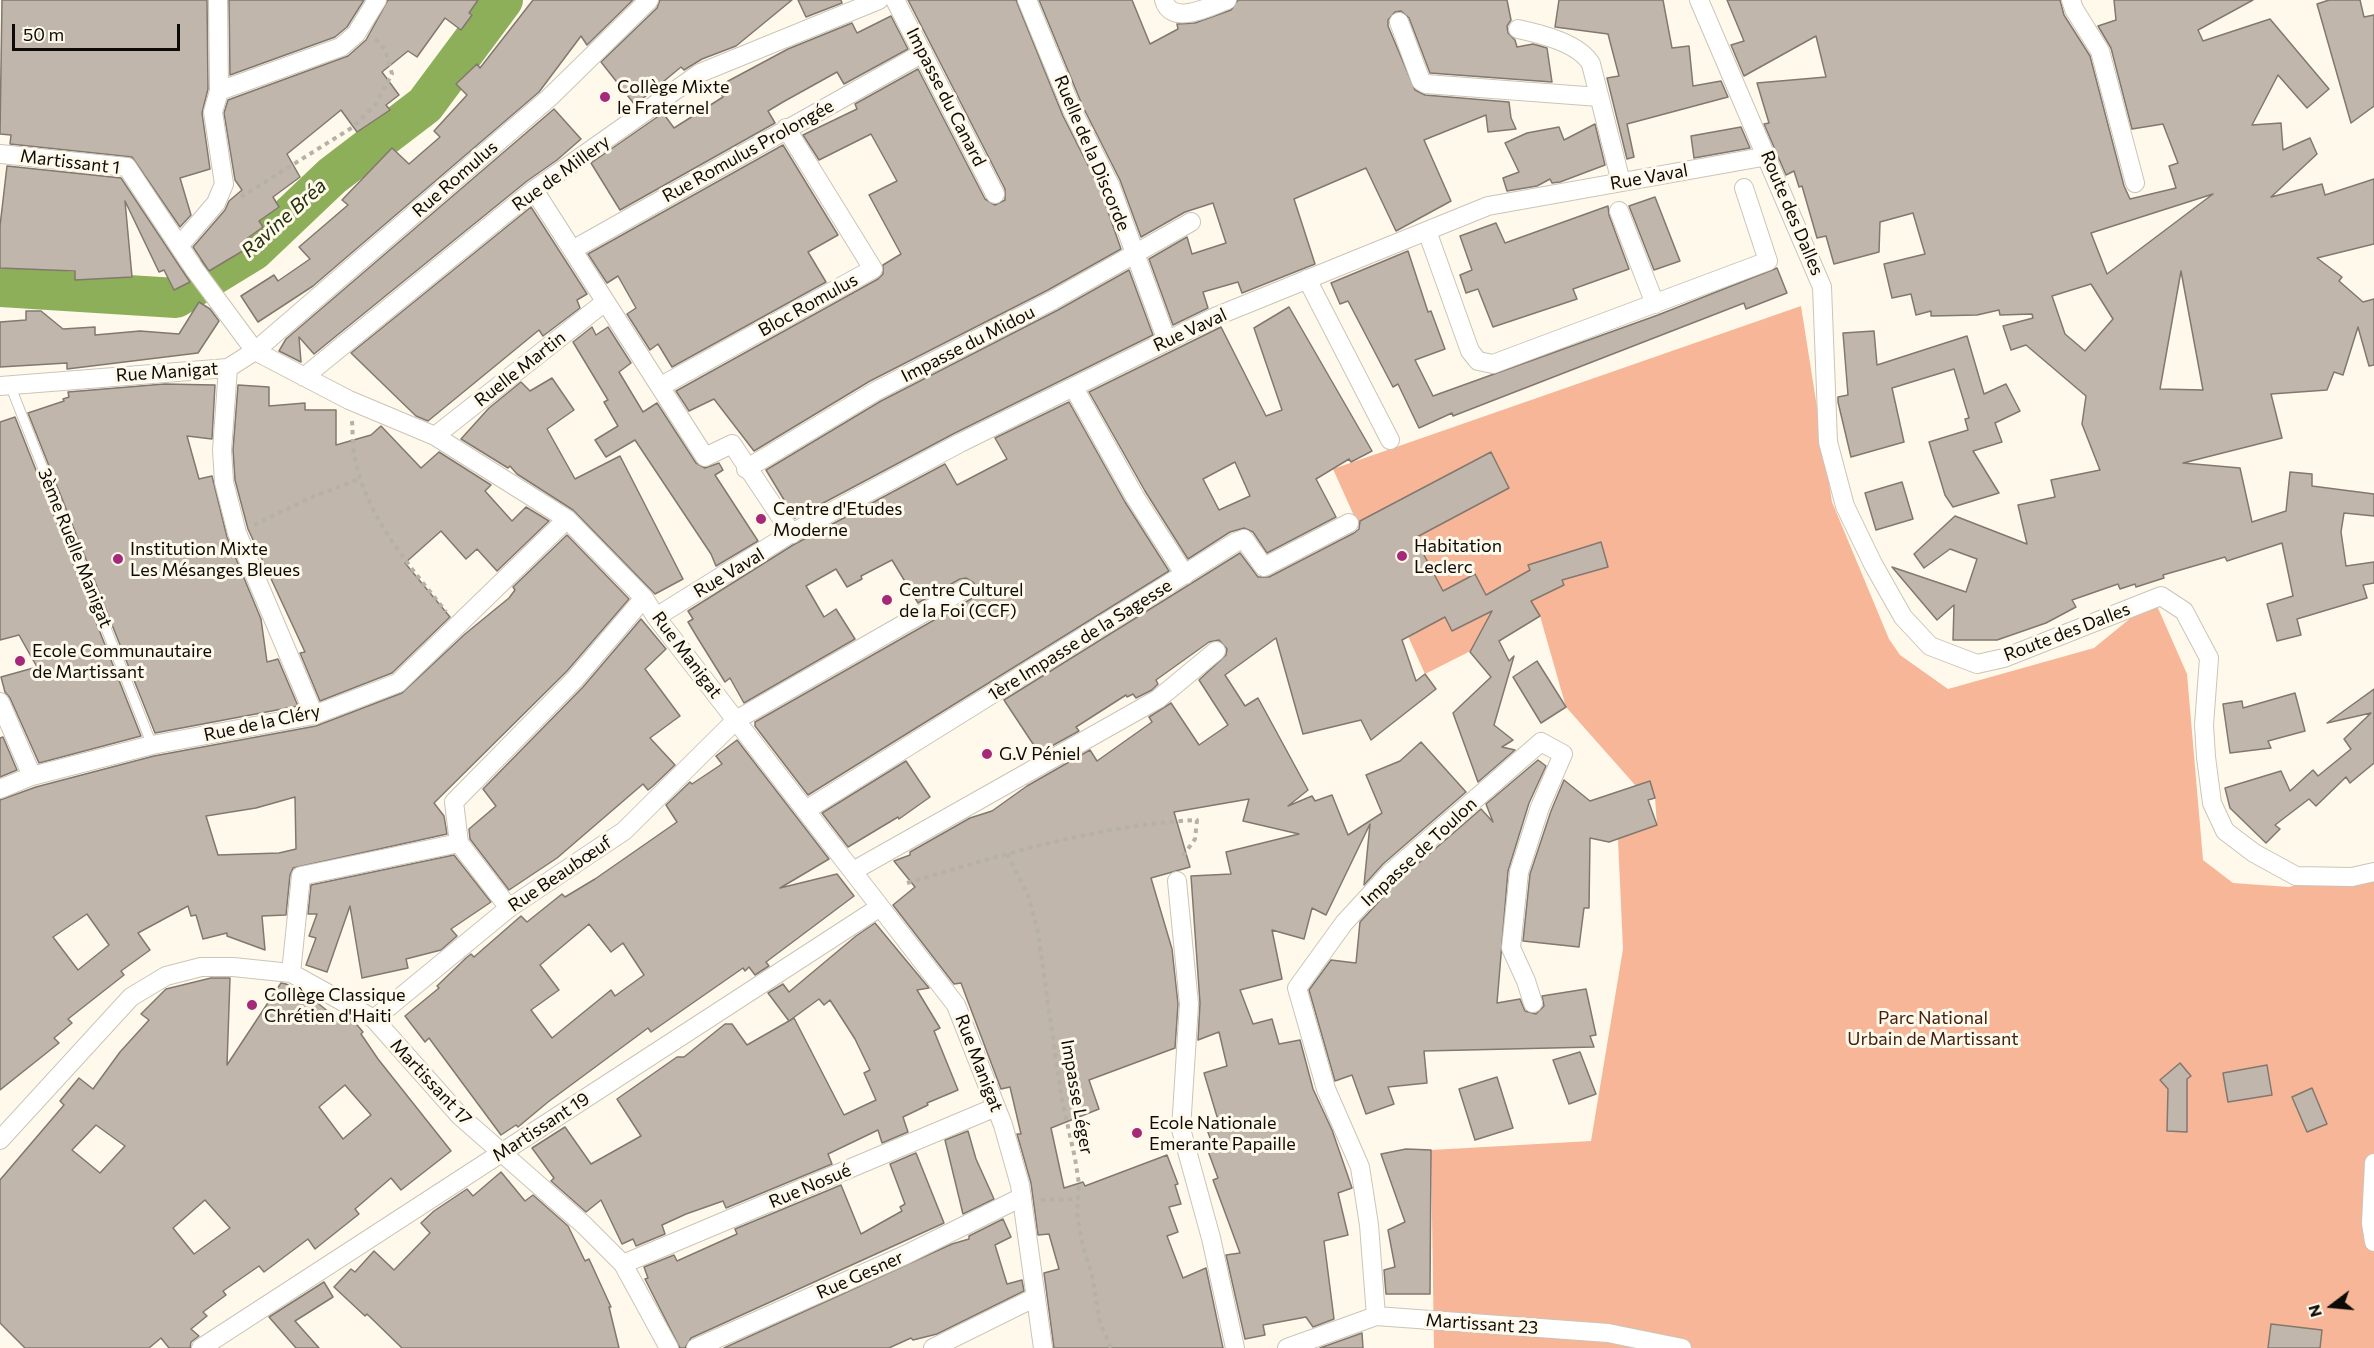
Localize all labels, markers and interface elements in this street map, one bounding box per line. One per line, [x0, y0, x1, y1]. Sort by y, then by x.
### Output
scale bar [15, 12, 183, 50]
text: 50 m [23, 23, 64, 45]
street label: Impasse du Canard [902, 24, 990, 170]
street label: Ruelle de la Discorde [1049, 72, 1135, 234]
place label: Collège Mixte le Fraternel [617, 76, 729, 118]
marker: Collège Mixte le Fraternel [598, 90, 612, 104]
street label: Rue Romulus Prolongée [659, 95, 837, 207]
street label: Rue de Millery [508, 130, 614, 216]
street label: Rue Romulus [408, 136, 502, 222]
street label: Martissant 1 [19, 145, 121, 179]
street label: Route des Dalles [1756, 147, 1828, 279]
street label: Rue Vaval [1608, 160, 1690, 194]
water label: Ravine Bréa [237, 174, 331, 262]
street label: Bloc Romulus [755, 269, 861, 341]
street label: Impasse du Midou [898, 301, 1038, 387]
street label: Rue Vaval [1150, 304, 1230, 356]
street label: Ruelle Martin [470, 327, 570, 411]
street label: Rue Manigat [115, 358, 219, 386]
street label: 3ème Ruelle Manigat [33, 465, 117, 631]
place label: Centre d'Etudes Moderne [773, 498, 902, 540]
marker: Centre d'Etudes Moderne [754, 512, 768, 526]
place label: Habitation Leclerc [1414, 535, 1502, 578]
place label: Institution Mixte Les Mésanges Bleues [130, 538, 300, 580]
street label: Rue Vaval [690, 543, 768, 603]
marker: Habitation Leclerc [1395, 549, 1409, 563]
marker: Institution Mixte Les Mésanges Bleues [111, 552, 125, 566]
street label: 1ère Impasse de la Sagesse [984, 574, 1176, 706]
place label: Centre Culturel de la Foi (CCF) [899, 579, 1024, 622]
marker: Centre Culturel de la Foi (CCF) [880, 593, 894, 607]
street label: Route des Dalles [2001, 598, 2133, 666]
street label: Rue Manigat [647, 607, 727, 703]
place label: Ecole Communautaire de Martissant [32, 640, 212, 682]
marker: Ecole Communautaire de Martissant [13, 654, 27, 668]
street label: Rue de la Cléry [202, 700, 322, 746]
place label: G.V Péniel [999, 743, 1081, 765]
marker: G.V Péniel [980, 747, 994, 761]
street label: Impasse de Toulon [1357, 793, 1481, 911]
street label: Rue Beaubœuf [504, 831, 616, 917]
place label: Collège Classique Chrétien d'Haiti [264, 984, 406, 1026]
marker: Collège Classique Chrétien d'Haiti [245, 998, 259, 1012]
park label: Parc National Urbain de Martissant [1847, 1007, 2019, 1050]
street label: Rue Manigat [950, 1011, 1008, 1115]
street label: Martissant 17 [386, 1034, 476, 1130]
street label: Impasse Léger [1056, 1038, 1098, 1156]
street label: Martissant 19 [488, 1088, 594, 1166]
place label: Ecole Nationale Emerante Papaille [1149, 1112, 1296, 1154]
marker: Ecole Nationale Emerante Papaille [1130, 1126, 1144, 1140]
street label: Rue Nosué [766, 1159, 854, 1213]
street label: Rue Gesner [813, 1246, 907, 1304]
north arrow [2302, 1276, 2362, 1336]
text: N [2303, 1303, 2325, 1319]
street label: Martissant 23 [1425, 1309, 1539, 1339]

